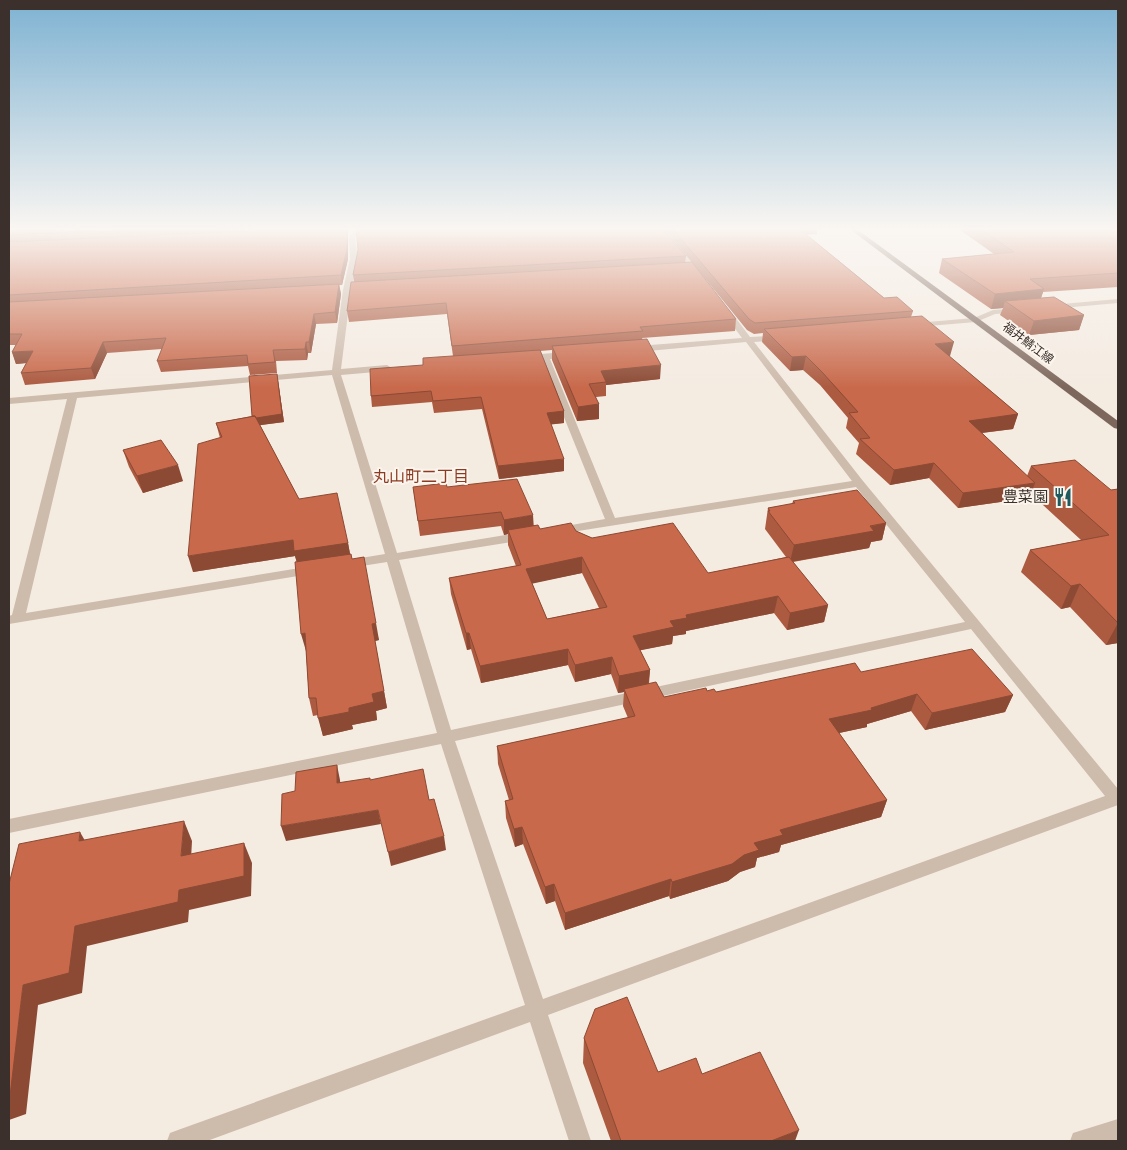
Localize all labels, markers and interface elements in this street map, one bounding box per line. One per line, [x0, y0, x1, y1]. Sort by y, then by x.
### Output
street label: 福井鯖江線 [1000, 319, 1056, 367]
district label: 丸山町二丁目 [373, 467, 469, 486]
restaurant icon: 豊菜園 [1052, 486, 1074, 508]
place label: 豊菜園 [1003, 488, 1048, 506]

